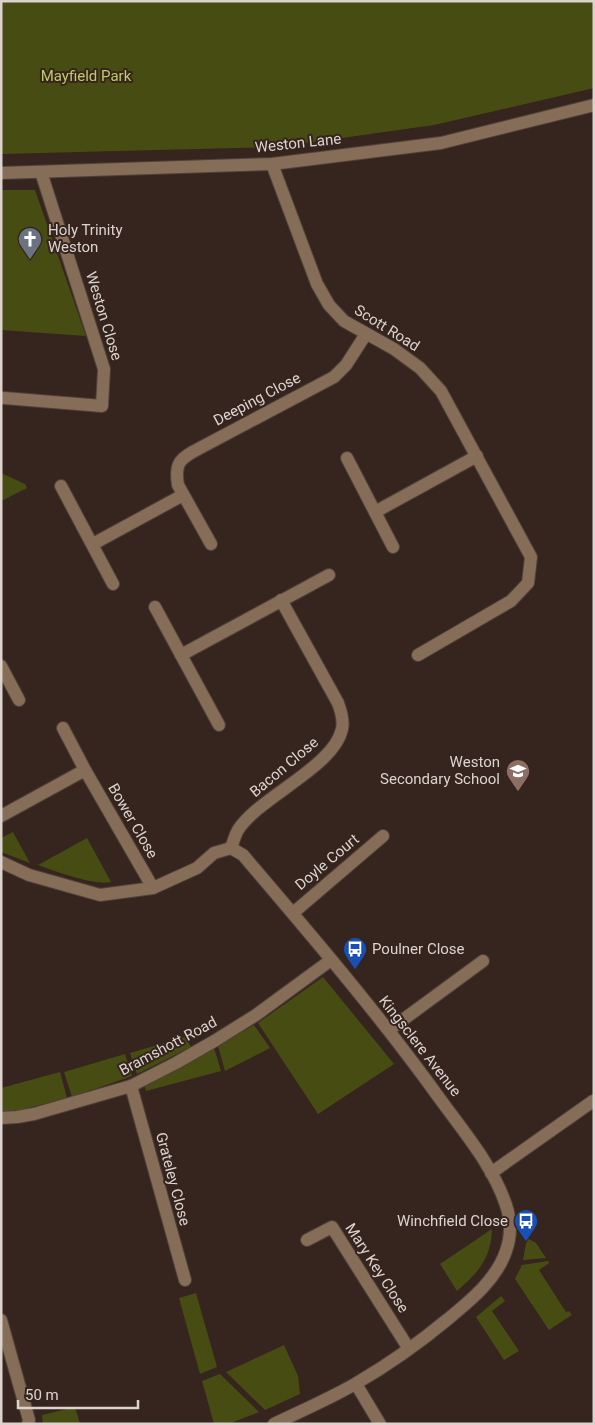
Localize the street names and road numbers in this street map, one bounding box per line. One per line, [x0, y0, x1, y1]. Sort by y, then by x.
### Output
street label: Weston Lane [254, 130, 342, 156]
street label: Weston Close [82, 269, 126, 363]
street label: Scott Road [351, 301, 423, 355]
street label: Deeping Close [210, 369, 304, 429]
street label: Bacon Close [246, 733, 322, 801]
street label: Bower Close [104, 780, 162, 862]
street label: Doyle Court [291, 830, 363, 894]
street label: Kingsclere Avenue [375, 992, 465, 1100]
street label: Bramshott Road [116, 1013, 220, 1079]
street label: Grateley Close [152, 1130, 194, 1228]
street label: Mary Key Close [341, 1220, 413, 1316]

